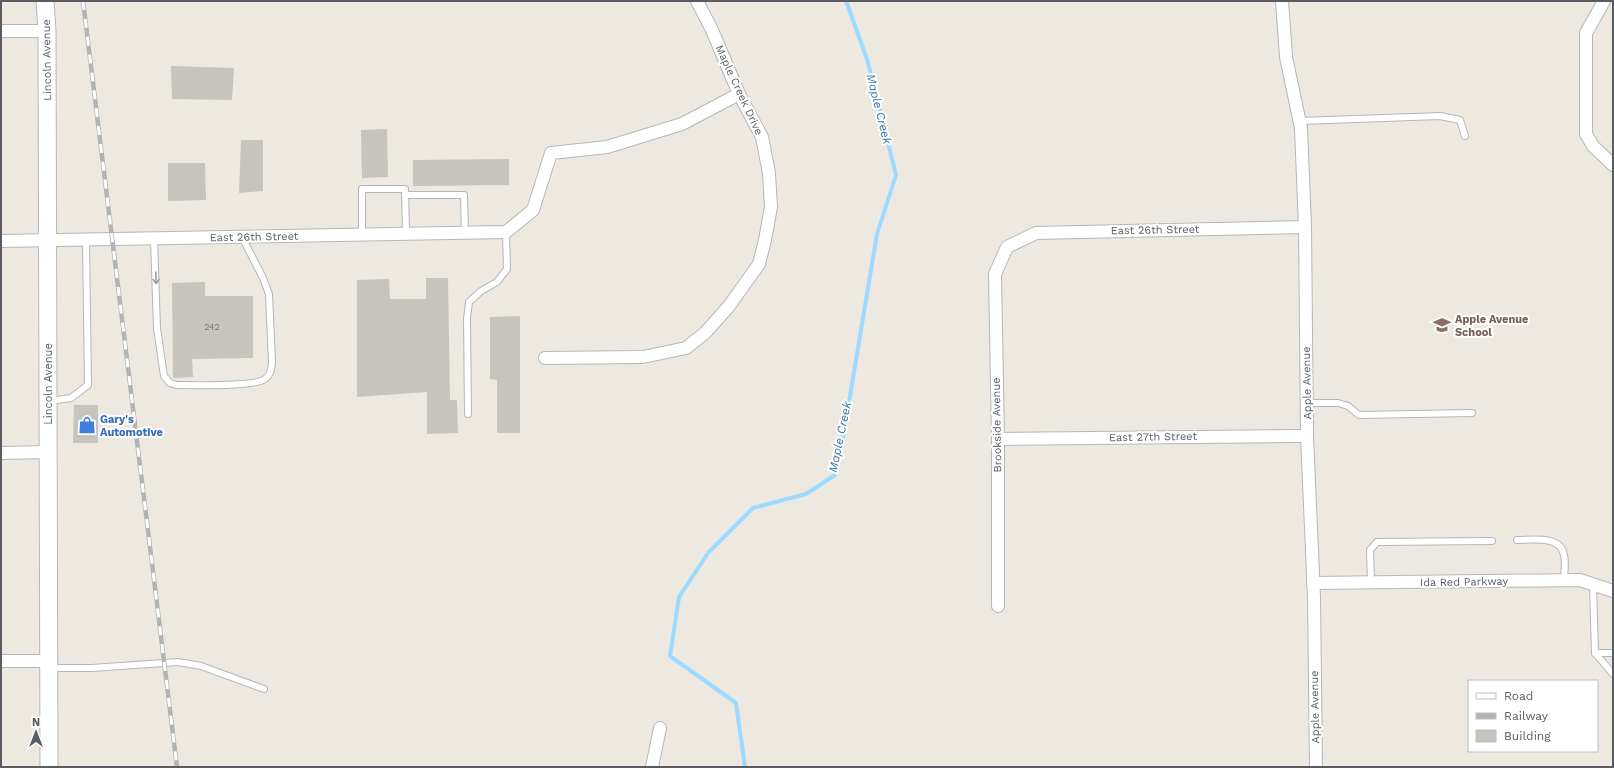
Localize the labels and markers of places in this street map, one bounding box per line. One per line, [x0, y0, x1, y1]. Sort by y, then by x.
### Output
place label: Apple Avenue School [1455, 313, 1528, 339]
school or university icon: Apple Avenue School [1432, 315, 1452, 335]
place label: Gary's Automotive [100, 413, 163, 439]
shop icon: Gary's Automotive [77, 415, 97, 435]

